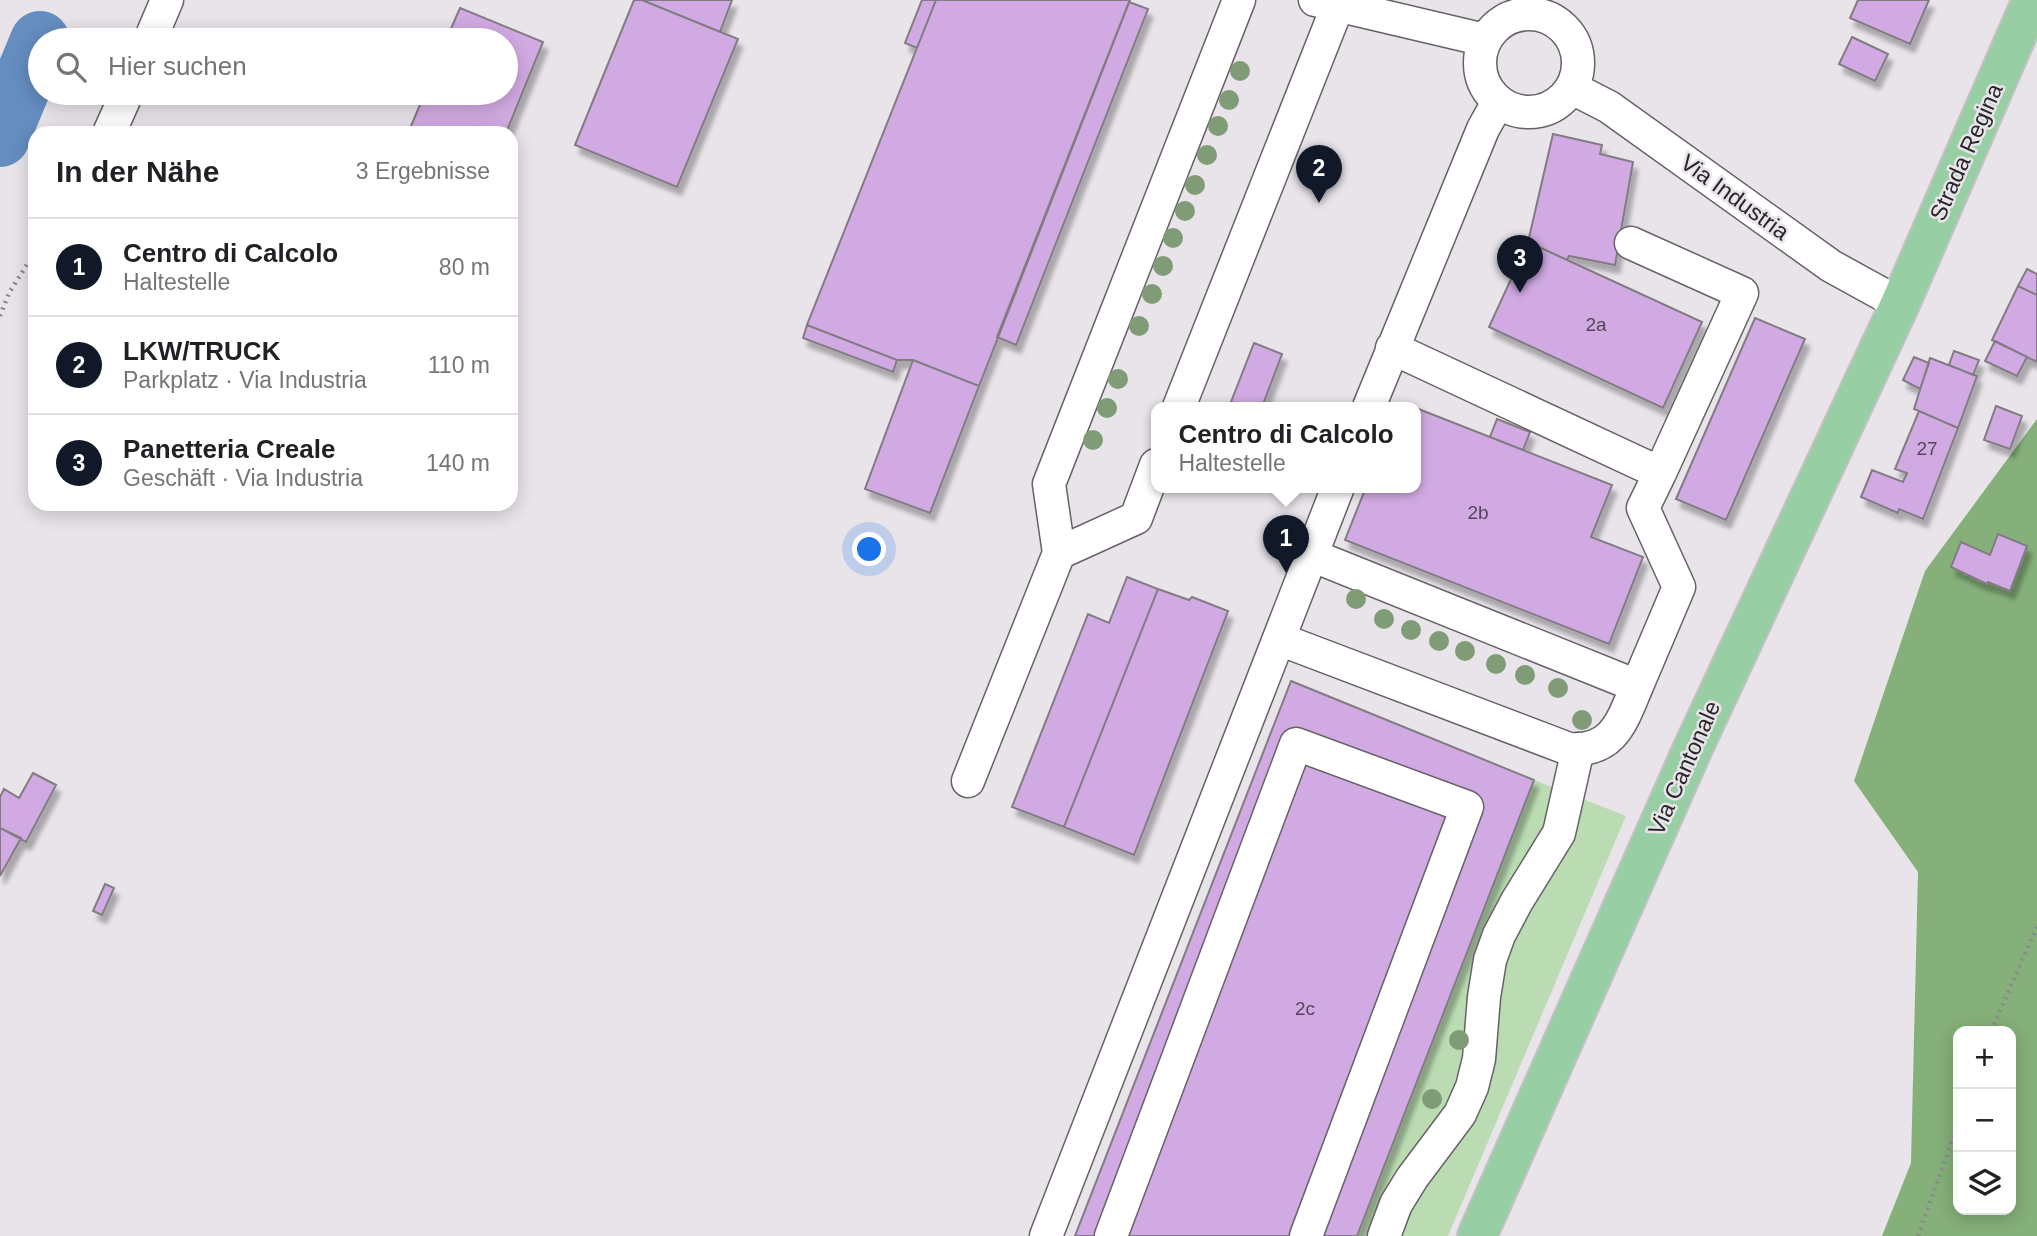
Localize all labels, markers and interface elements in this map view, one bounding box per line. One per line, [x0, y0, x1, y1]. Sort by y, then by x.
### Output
search box [28, 28, 518, 105]
icon: search [52, 48, 90, 86]
text: Hier suchen [108, 51, 247, 81]
street label: Strada Regina [1924, 79, 2008, 224]
pin: 2 [1296, 145, 1342, 203]
street label: Via Industria [1676, 149, 1794, 245]
text: In der Nähe [56, 155, 219, 188]
text: 3 Ergebnisse [356, 158, 490, 184]
pin: 3 [1497, 235, 1543, 293]
text: Centro di Calcolo [123, 238, 338, 268]
text: 1 [73, 254, 85, 280]
text: 80 m [439, 254, 490, 280]
text: Haltestelle [123, 269, 230, 295]
house number: 2a [1585, 314, 1607, 335]
text: LKW/TRUCK [123, 336, 280, 366]
text: 2 [73, 352, 85, 378]
text: 110 m [428, 352, 490, 378]
text: Parkplatz · Via Industria [123, 367, 367, 393]
popup [1151, 402, 1421, 493]
text: Centro di Calcolo [1178, 419, 1394, 449]
text: Panetteria Creale [123, 434, 335, 464]
house number: 27 [1916, 438, 1938, 459]
text: 3 [73, 450, 85, 476]
text: 140 m [426, 450, 490, 476]
text: Haltestelle [1178, 450, 1286, 476]
text: Geschäft · Via Industria [123, 465, 363, 491]
house number: 2b [1467, 502, 1489, 523]
pin: 1 [1263, 515, 1309, 573]
your location [852, 532, 886, 566]
street label: Via Cantonale [1643, 697, 1725, 839]
house number: 2c [1295, 998, 1315, 1019]
map controls [1953, 1026, 2016, 1215]
button: + [1953, 1026, 2016, 1089]
button: − [1953, 1089, 2016, 1152]
button: layers [1953, 1152, 2016, 1215]

